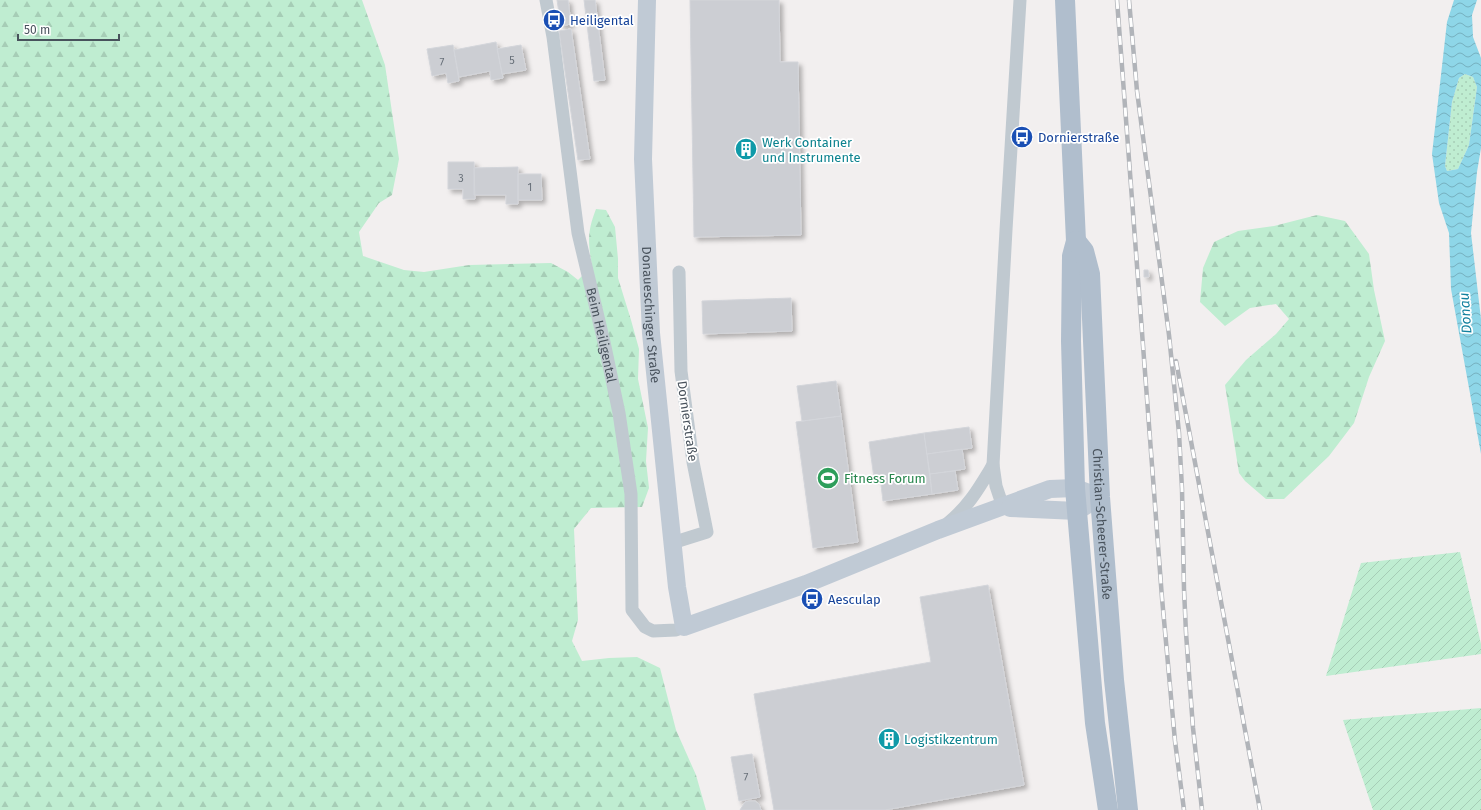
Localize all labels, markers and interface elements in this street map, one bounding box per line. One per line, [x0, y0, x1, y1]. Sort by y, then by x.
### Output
bus stop icon: Heiligental [541, 7, 567, 33]
place label: Heiligental [570, 13, 634, 28]
scale bar [18, 16, 119, 42]
text: 50 m [24, 23, 50, 37]
house number: 5 [509, 54, 515, 67]
house number: 7 [440, 56, 445, 69]
bus stop icon: Dornierstraße [1009, 124, 1035, 150]
place label: Dornierstraße [1038, 130, 1119, 145]
place label: Werk Container und Instrumente [762, 135, 861, 165]
building icon: Werk Container und Instrumente [733, 136, 759, 162]
house number: 3 [458, 172, 464, 185]
house number: 1 [528, 181, 532, 194]
street label: Donaueschinger Straße [639, 246, 663, 384]
street label: Beim Heiligental [583, 286, 619, 384]
water label: Donau [1456, 292, 1475, 334]
street label: Dornierstraße [674, 380, 701, 462]
street label: Christian-Scheerer-Straße [1090, 448, 1115, 600]
sports icon: Fitness Forum [815, 465, 841, 491]
place label: Fitness Forum [844, 471, 926, 486]
bus stop icon: Aesculap [799, 586, 825, 612]
place label: Aesculap [828, 592, 881, 607]
building icon: Logistikzentrum [876, 726, 902, 752]
place label: Logistikzentrum [904, 732, 998, 747]
house number: 7 [744, 771, 749, 784]

